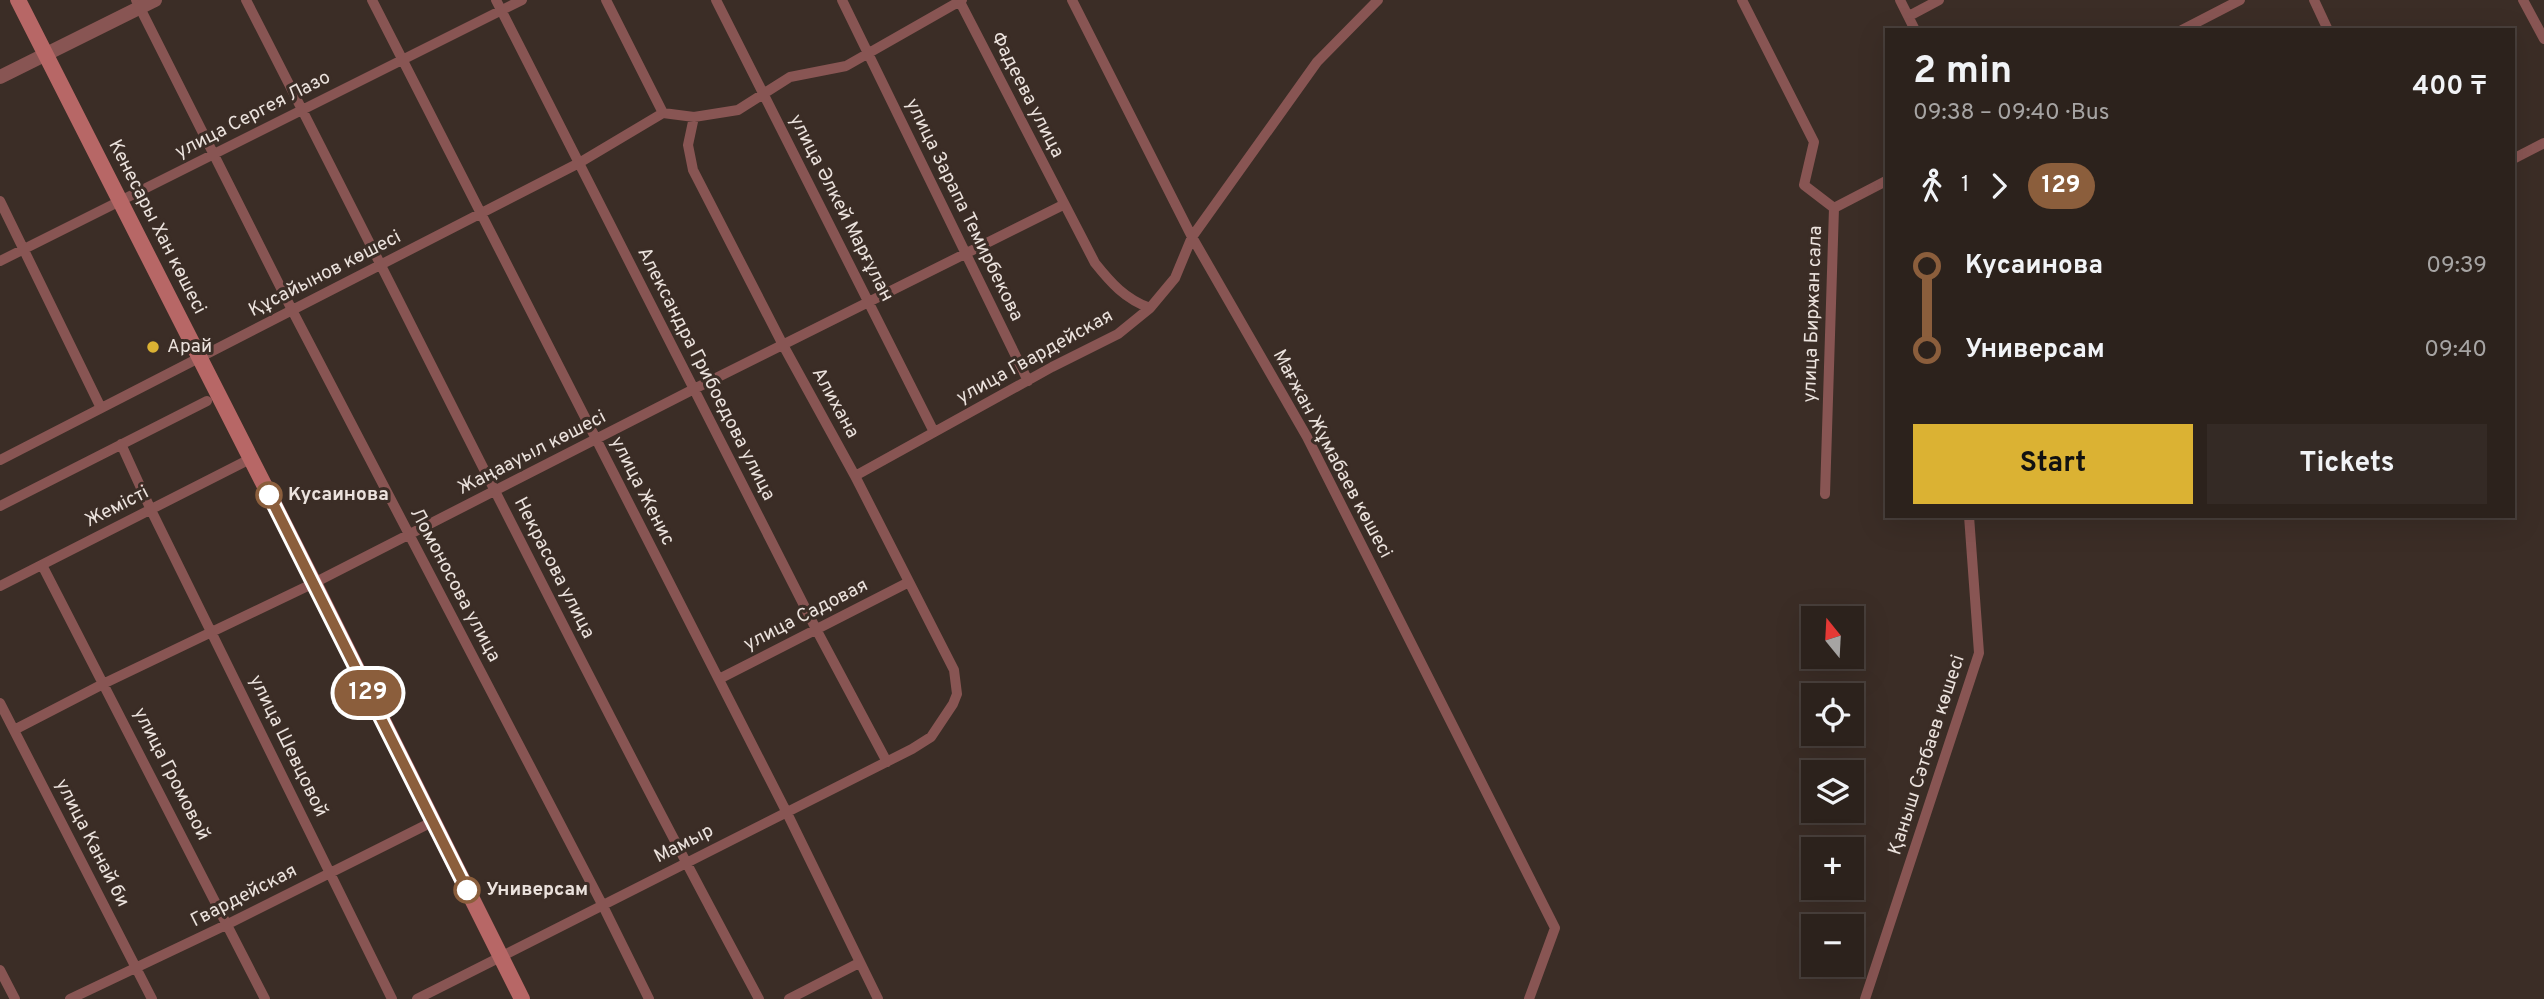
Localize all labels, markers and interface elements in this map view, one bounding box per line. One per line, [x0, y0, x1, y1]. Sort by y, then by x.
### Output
street label: Фадеева улица [985, 28, 1069, 162]
text: 2 min [1913, 48, 2012, 97]
street label: улица Сергея Лазо [171, 65, 335, 165]
text: 400 ₸ [2412, 71, 2487, 104]
street label: улица Зарапа Темирбекова [899, 95, 1029, 325]
text: 09:38 – 09:40 · Bus [1913, 99, 2109, 128]
street label: улица Әлкей Марғұлан [783, 110, 899, 306]
street label: Кенесары Хан көшесі [103, 136, 211, 318]
icon: walk [1913, 167, 1951, 205]
icon: forward [1980, 167, 2018, 205]
text: 1 [1961, 171, 1970, 200]
text: 129 [2042, 171, 2081, 201]
street label: Құсайынов көшесі [245, 225, 405, 323]
street label: улица Биржан сала [1798, 225, 1828, 403]
street label: Александра Грибоедова улица [631, 243, 781, 505]
text: Кусаинова [1965, 250, 2103, 283]
text: 09:39 [2426, 252, 2487, 281]
street label: улица Гвардейская [953, 304, 1117, 410]
text: Универсам [1965, 334, 2105, 367]
place label: Арай [167, 335, 212, 359]
text: 09:40 [2424, 336, 2487, 365]
marker: Арай [145, 339, 161, 355]
street label: Мағжан Жұмабаев көшесі [1267, 345, 1397, 563]
street label: Алихана [806, 363, 864, 443]
street label: Жаңаауыл көшесі [454, 405, 610, 501]
button: Start [1913, 424, 2193, 504]
button: Tickets [2207, 424, 2487, 504]
street label: улица Женис [604, 432, 680, 550]
street label: Жемісті [81, 481, 153, 533]
marker: Кусаинова [256, 482, 282, 508]
place label: Кусаинова [288, 483, 389, 507]
street label: Некрасова улица [508, 493, 600, 643]
street label: Ломоносова улица [404, 504, 506, 666]
street label: улица Садовая [740, 573, 872, 657]
north arrow [1801, 606, 1864, 668]
map controls [1801, 606, 1864, 977]
street label: Қаныш Сәтбаев көшесі [1883, 652, 1971, 858]
line badge: 129 [328, 670, 408, 716]
street label: улица Шевцовой [243, 671, 333, 821]
text: 129 [348, 678, 388, 708]
button: locate [1801, 683, 1864, 746]
street label: улица Громовой [127, 703, 215, 845]
button: layers [1801, 760, 1864, 823]
street label: улица Канай би [49, 775, 135, 911]
street label: Мамыр [650, 819, 718, 869]
button: + [1801, 837, 1864, 900]
street label: Гвардейская [187, 859, 301, 933]
marker: Универсам [454, 877, 480, 903]
place label: Универсам [486, 878, 588, 902]
button: − [1801, 914, 1864, 977]

